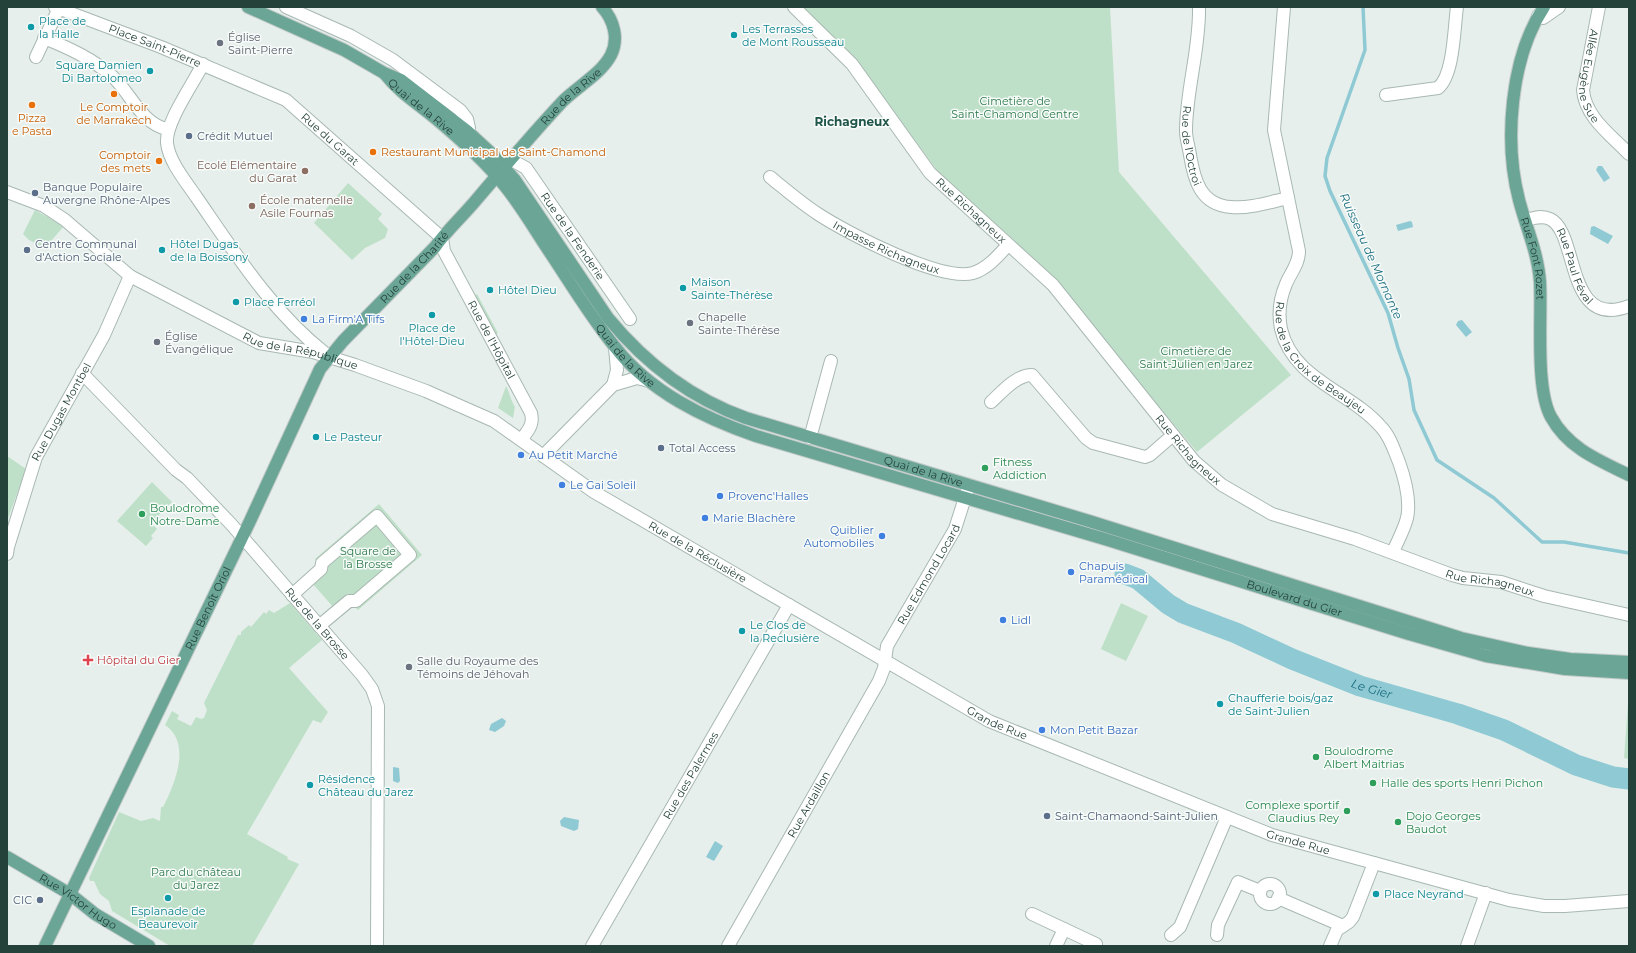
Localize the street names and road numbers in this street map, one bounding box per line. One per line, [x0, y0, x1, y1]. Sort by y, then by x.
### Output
street label: Place Saint-Pierre [107, 21, 203, 70]
street label: Allée Eugène Sue [1576, 28, 1603, 126]
street label: Rue de la Rive [537, 65, 604, 128]
street label: Quai de la Rive [385, 75, 457, 138]
street label: Rue de l'Octroi [1179, 105, 1205, 188]
street label: Rue du Garat [298, 110, 362, 169]
street label: Rue Richagneux [933, 175, 1010, 246]
street label: Rue de la Fenderie [538, 190, 608, 283]
street label: Rue Font Rozet [1517, 215, 1547, 301]
street label: Impasse Richagneux [831, 218, 941, 277]
street label: Rue Paul Féval [1554, 225, 1596, 308]
street label: Rue de la Charité [377, 228, 452, 306]
street label: Rue de l'Hôpital [465, 298, 518, 381]
street label: Rue de la Croix de Beaujeu [1273, 301, 1369, 417]
street label: Quai de la Rive [593, 321, 658, 391]
street label: Rue de la République [240, 329, 360, 373]
street label: Rue Dugas Montbel [28, 360, 94, 463]
street label: Rue Richagneux [1153, 412, 1224, 488]
street label: Quai de la Rive [882, 453, 965, 490]
street label: Rue de la Réclusière [646, 518, 750, 586]
street label: Rue Edmond Locard [894, 523, 963, 627]
street label: Rue Benoît Oriol [182, 564, 234, 652]
street label: Rue Richagneux [1444, 566, 1536, 599]
street label: Boulevard du Gier [1245, 577, 1344, 620]
street label: Rue de la Brosse [282, 584, 353, 663]
street label: Grande Rue [964, 703, 1030, 743]
street label: Rue des Palermes [660, 728, 722, 822]
street label: Rue Ardaillon [784, 769, 833, 840]
street label: Grande Rue [1264, 826, 1332, 858]
street label: Rue Victor Hugo [37, 870, 120, 933]

